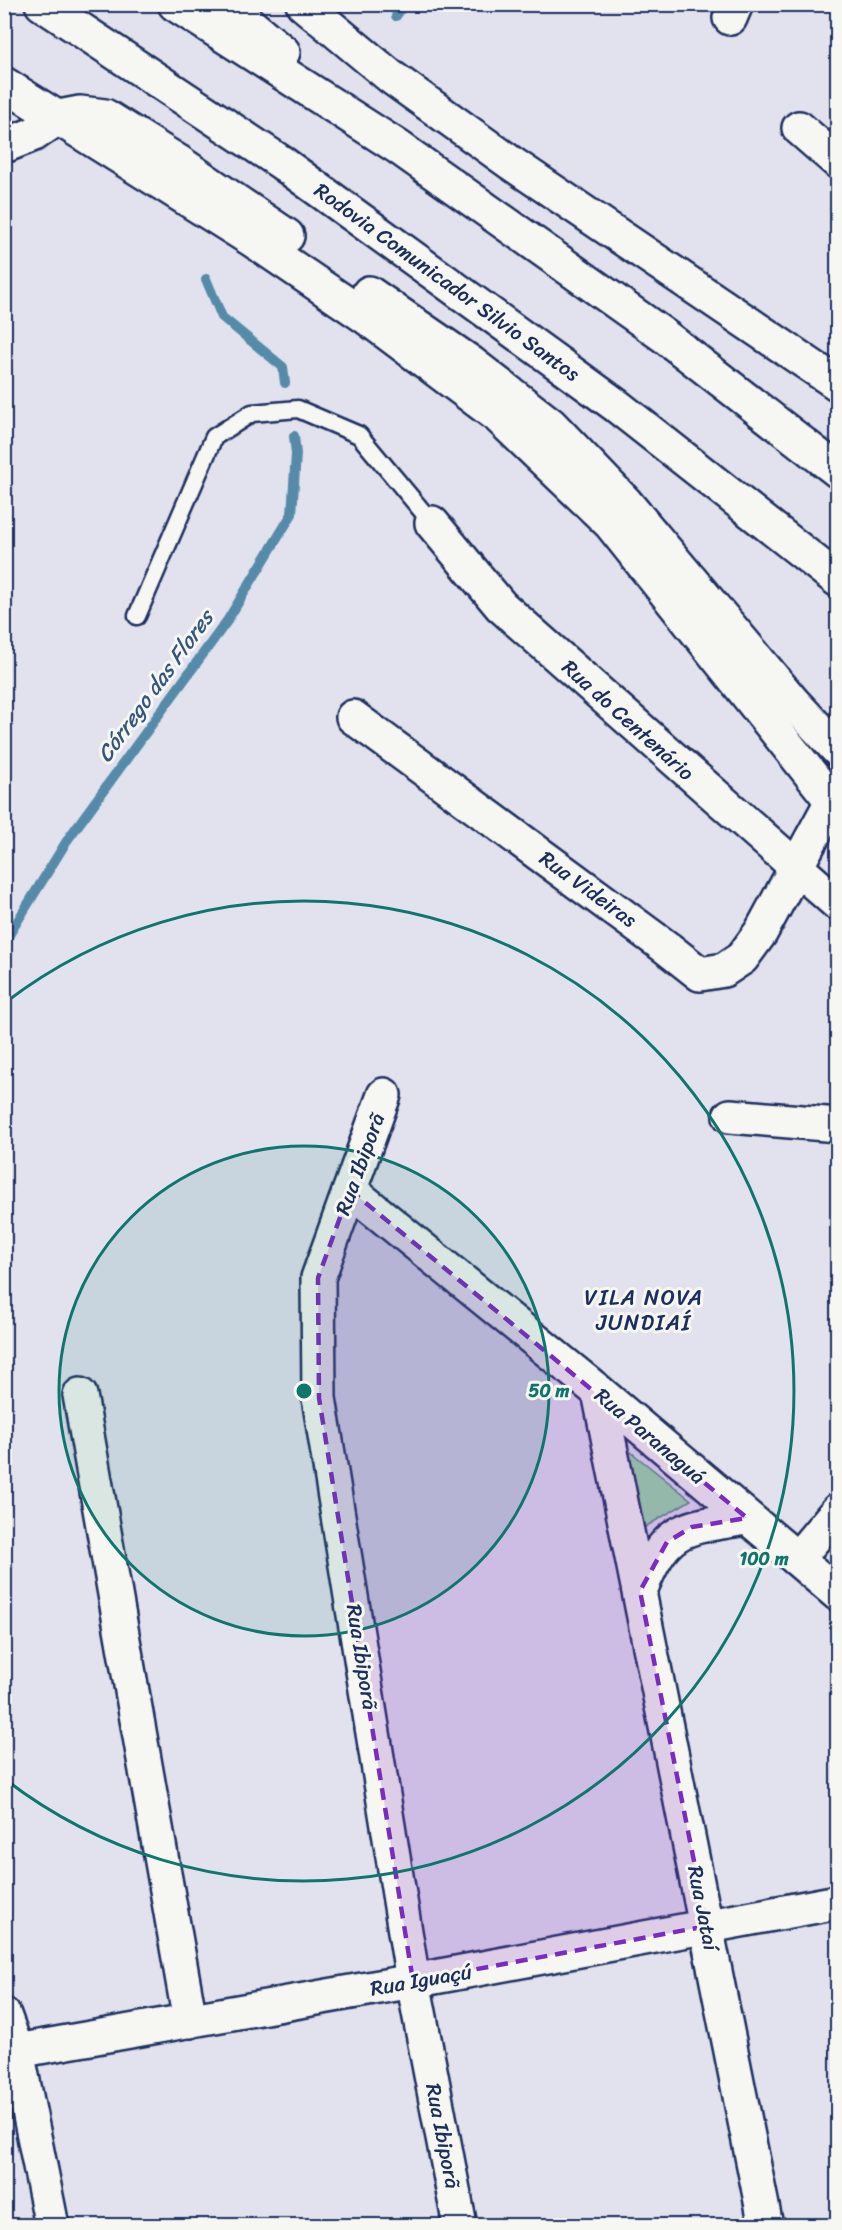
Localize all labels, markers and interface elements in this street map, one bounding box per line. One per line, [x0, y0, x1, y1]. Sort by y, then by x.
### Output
street label: Rodovia Comunicador Silvio Santos [306, 172, 588, 392]
water label: Córrego das Flores [86, 599, 226, 771]
street label: Rua do Centenário [553, 650, 704, 791]
street label: Rua Videiras [531, 840, 645, 938]
street label: Rua Ibiporã [324, 1107, 396, 1221]
district label: VILA NOVA JUNDIAÍ [584, 1278, 704, 1342]
text: 50 m [529, 1375, 570, 1407]
street label: Rua Paranaguá [586, 1378, 715, 1495]
centre of rings [294, 1381, 314, 1401]
text: 100 m [740, 1543, 789, 1575]
street label: Rua Ibiporã [335, 1601, 389, 1713]
street label: Rua Jataí [676, 1862, 730, 1956]
street label: Rua Iguaçú [367, 1952, 475, 2008]
street label: Rua Ibiporã [414, 2080, 472, 2192]

